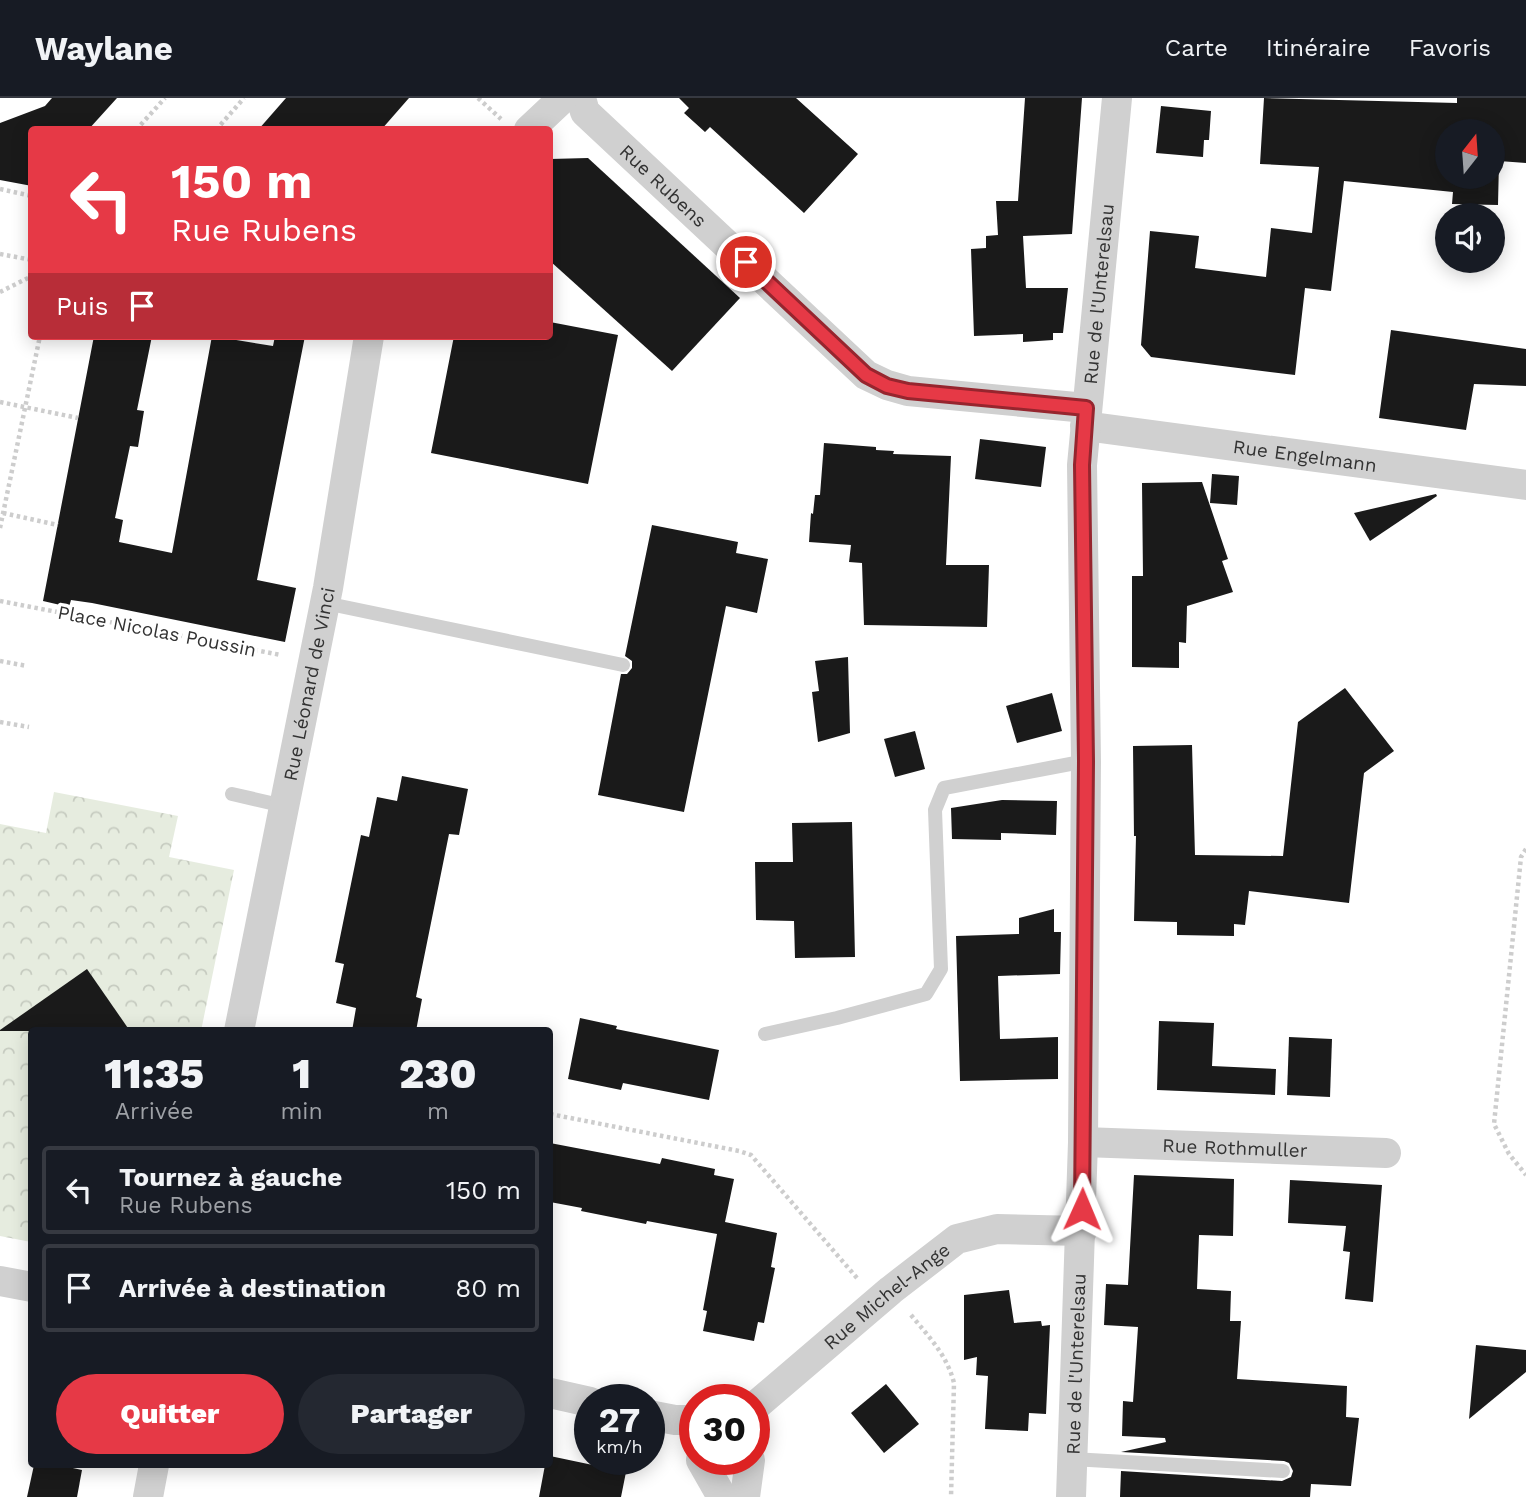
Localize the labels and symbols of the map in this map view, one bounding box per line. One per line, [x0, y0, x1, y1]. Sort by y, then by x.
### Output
north arrow [1435, 119, 1505, 189]
street label: Rue Rubens [615, 139, 712, 232]
street label: Rue de l'Unterelsau [1078, 203, 1118, 385]
pin [716, 232, 776, 292]
street label: Rue Engelmann [1232, 434, 1378, 476]
street label: Rue Léonard de Vinci [278, 585, 339, 783]
street label: Place Nicolas Poussin [56, 600, 258, 662]
street label: Rue Rothmuller [1162, 1133, 1308, 1162]
position arrow [1045, 1172, 1119, 1246]
street label: Rue Michel-Ange [819, 1238, 954, 1354]
street label: Rue de l'Unterelsau [1061, 1273, 1090, 1455]
speed limit sign: 30 [679, 1384, 770, 1475]

